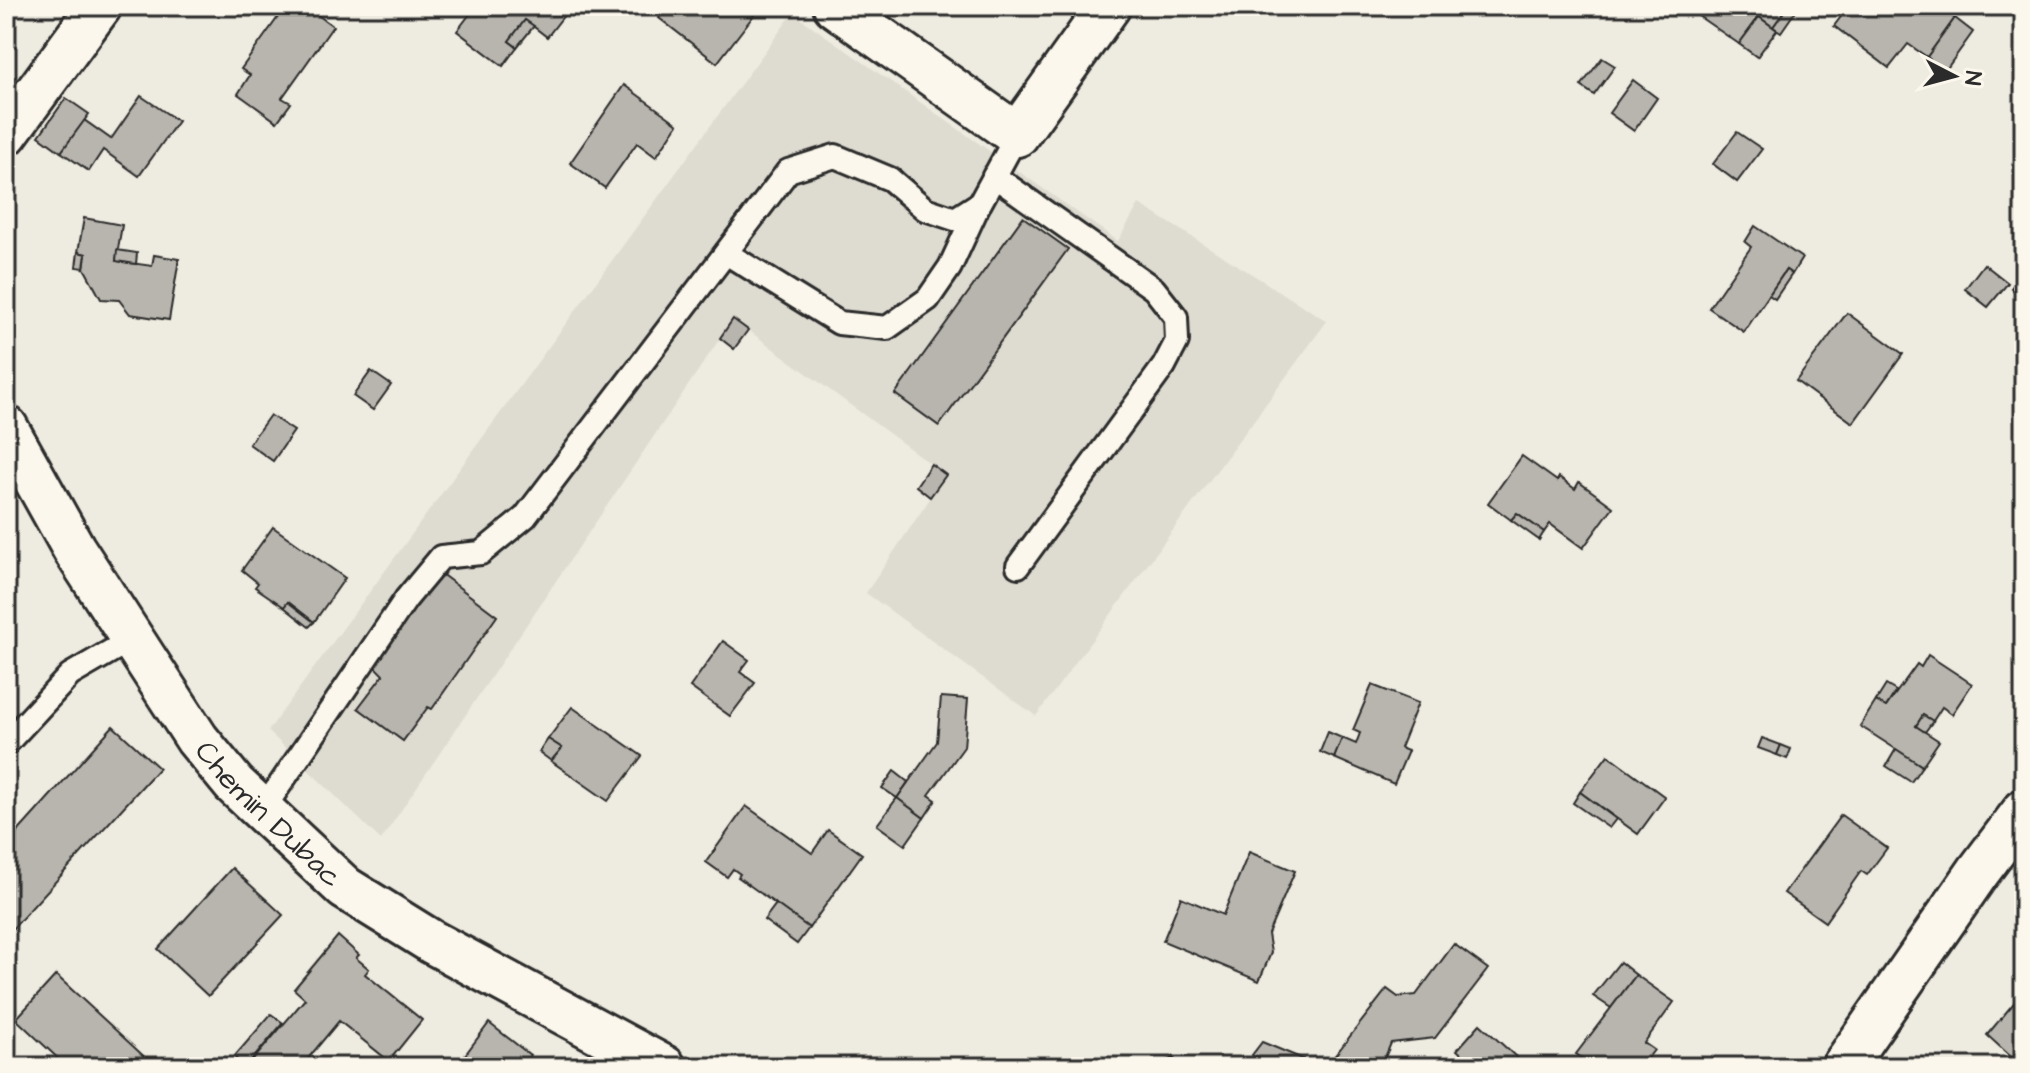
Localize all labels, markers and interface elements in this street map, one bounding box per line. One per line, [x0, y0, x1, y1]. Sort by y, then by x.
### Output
north arrow [1914, 36, 1994, 116]
text: N [1956, 69, 1989, 87]
street label: Chemin Dubac [185, 732, 352, 897]

